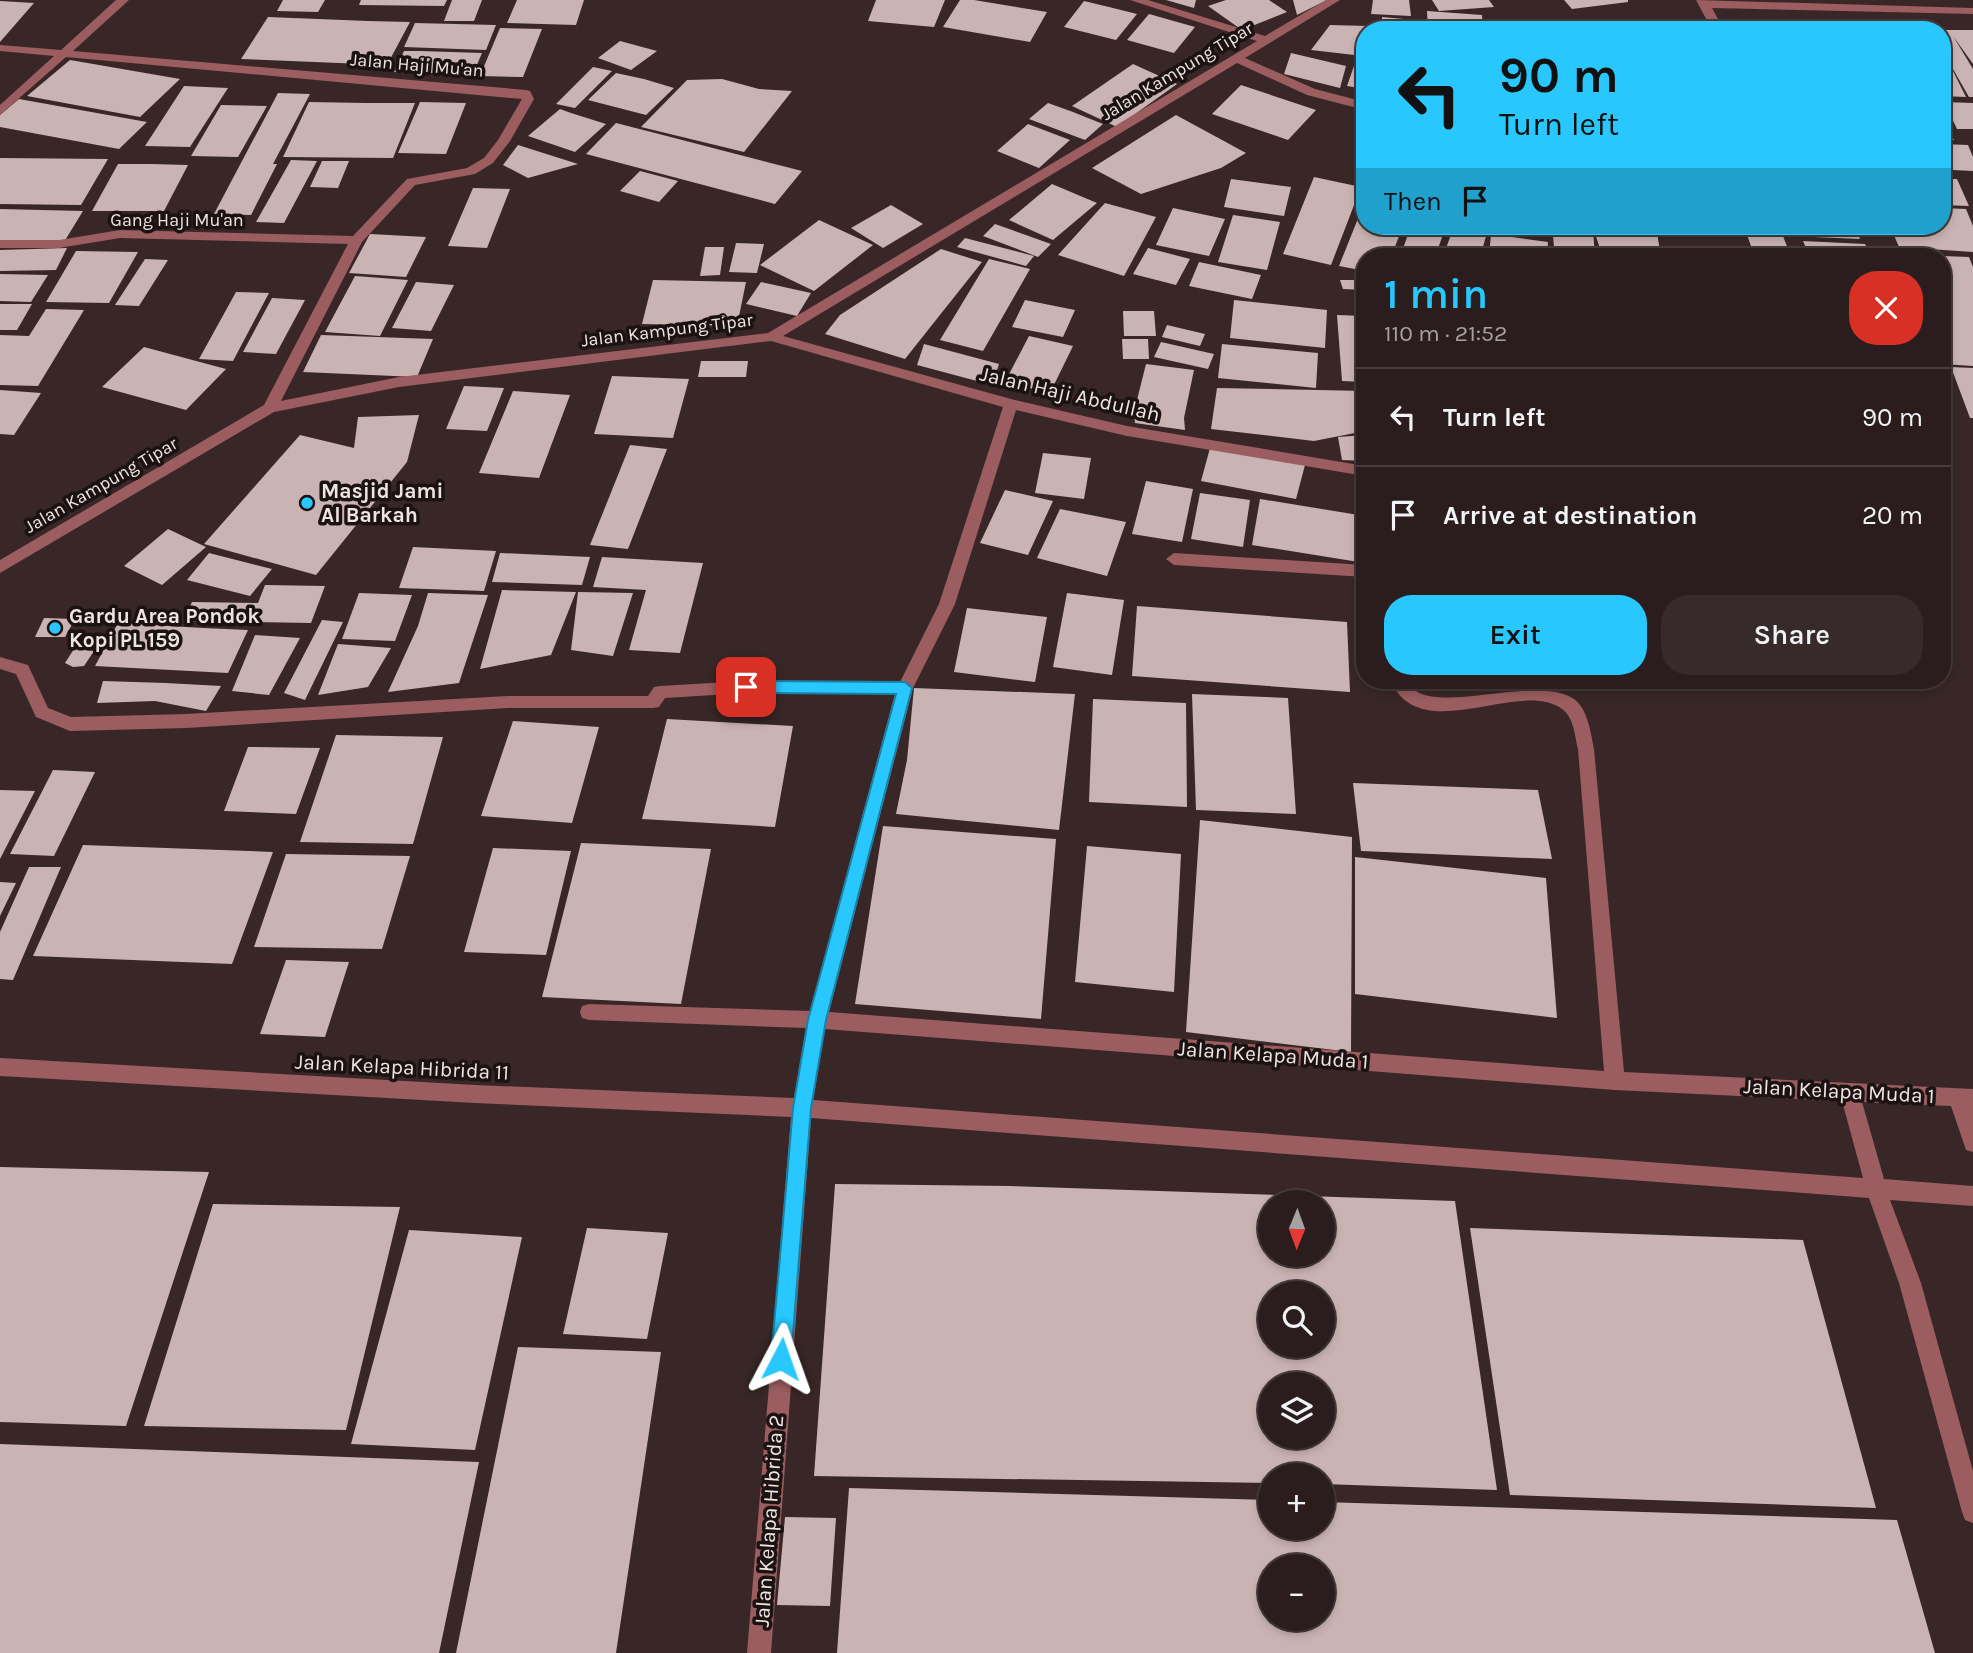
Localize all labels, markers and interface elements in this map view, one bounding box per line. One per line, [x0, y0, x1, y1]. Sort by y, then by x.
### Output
street label: Jalan Kampung Tipar [1097, 17, 1257, 125]
text: 90 m [1499, 47, 1619, 104]
street label: Jalan Haji Mu'an [349, 48, 485, 82]
icon: left [1384, 49, 1475, 140]
text: Turn left [1499, 106, 1619, 143]
icon: arrive [1456, 182, 1494, 220]
text: Then [1384, 186, 1442, 217]
street label: Gang Haji Mu'an [110, 209, 244, 231]
text: 1 min [1384, 269, 1488, 319]
button: close [1849, 271, 1923, 345]
street label: Jalan Kampung Tipar [580, 308, 755, 351]
text: 110 m · 21:52 [1384, 320, 1507, 347]
street label: Jalan Haji Abdullah [978, 362, 1162, 426]
icon: left [1384, 398, 1422, 436]
text: Turn left [1443, 402, 1545, 433]
text: 90 m [1862, 402, 1923, 433]
street label: Jalan Kampung Tipar [21, 432, 182, 538]
place label: Masjid Jami Al Barkah [321, 479, 443, 527]
marker: Masjid Jami Al Barkah [299, 495, 315, 511]
icon: arrive [1384, 496, 1422, 534]
text: Arrive at destination [1443, 500, 1697, 531]
text: 20 m [1862, 500, 1923, 531]
button: Exit [1384, 595, 1647, 675]
button: Share [1661, 595, 1923, 675]
place label: Gardu Area Pondok Kopi PL 159 [69, 604, 260, 652]
marker: Gardu Area Pondok Kopi PL 159 [47, 620, 63, 636]
pin [716, 657, 776, 717]
icon: arrive [727, 668, 765, 706]
street label: Jalan Kelapa Muda 1 [1177, 1036, 1369, 1074]
street label: Jalan Kelapa Hibrida 11 [294, 1049, 510, 1085]
street label: Jalan Kelapa Muda 1 [1743, 1074, 1935, 1108]
north arrow [1258, 1190, 1335, 1267]
map controls [1258, 1190, 1335, 1631]
button: search [1258, 1281, 1335, 1358]
position arrow [744, 1322, 818, 1396]
button: layers [1258, 1372, 1335, 1449]
street label: Jalan Kelapa Hibrida 2 [750, 1414, 788, 1628]
button: + [1258, 1463, 1335, 1540]
button: − [1258, 1554, 1335, 1631]

